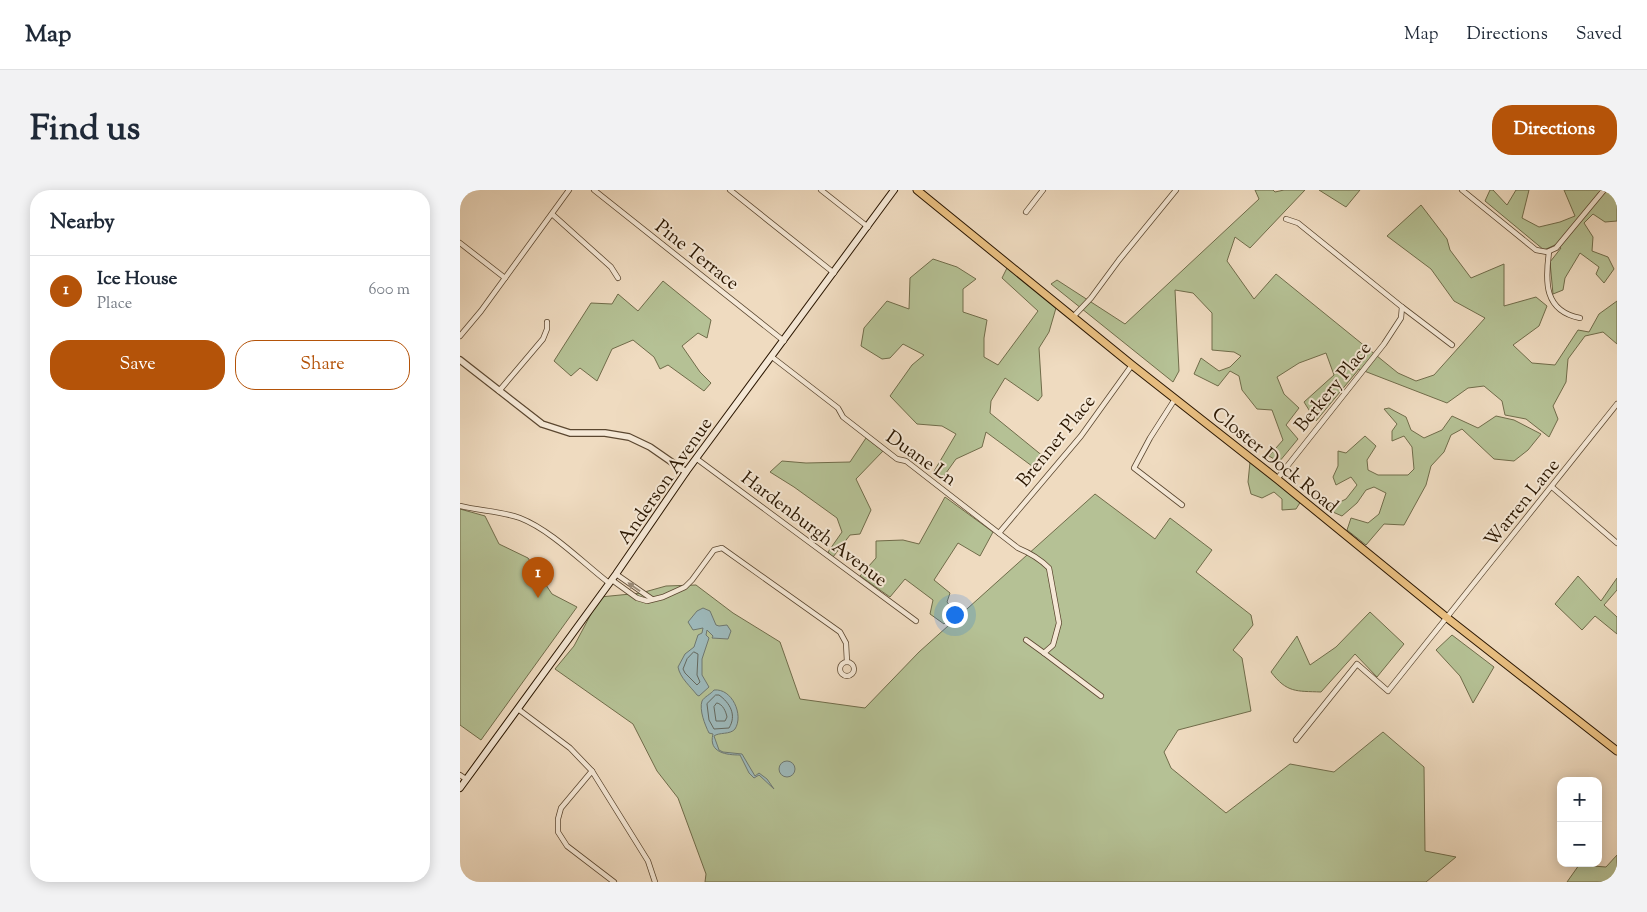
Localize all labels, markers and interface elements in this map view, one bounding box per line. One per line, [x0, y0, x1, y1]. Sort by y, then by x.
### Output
text: Map [25, 18, 71, 52]
text: Map [1404, 22, 1439, 48]
text: Directions [1467, 22, 1548, 48]
text: Saved [1576, 22, 1622, 48]
text: Find us [30, 105, 140, 156]
button: Directions [1492, 105, 1617, 155]
text: Nearby [50, 208, 115, 238]
street label: Pine Terrace [649, 214, 744, 298]
text: Ice House [97, 266, 177, 293]
text: 1 [63, 279, 69, 302]
text: 600 m [368, 279, 410, 302]
text: Place [97, 293, 132, 316]
street label: Berkery Place [1289, 337, 1379, 439]
button: Save [50, 340, 225, 390]
button: Share [235, 340, 410, 390]
street label: Brenner Place [1011, 389, 1103, 494]
street label: Closter Dock Road [1205, 401, 1344, 521]
street label: Anderson Avenue [612, 412, 720, 550]
street label: Duane Ln [879, 425, 962, 493]
street label: Warren Lane [1479, 453, 1567, 554]
street label: Hardenburgh Avenue [734, 466, 893, 594]
pin: 1 [522, 557, 554, 598]
one-way arrow [627, 582, 641, 592]
your location [942, 602, 968, 628]
map controls [1557, 777, 1602, 867]
button: + [1557, 777, 1602, 822]
button: − [1557, 822, 1602, 867]

